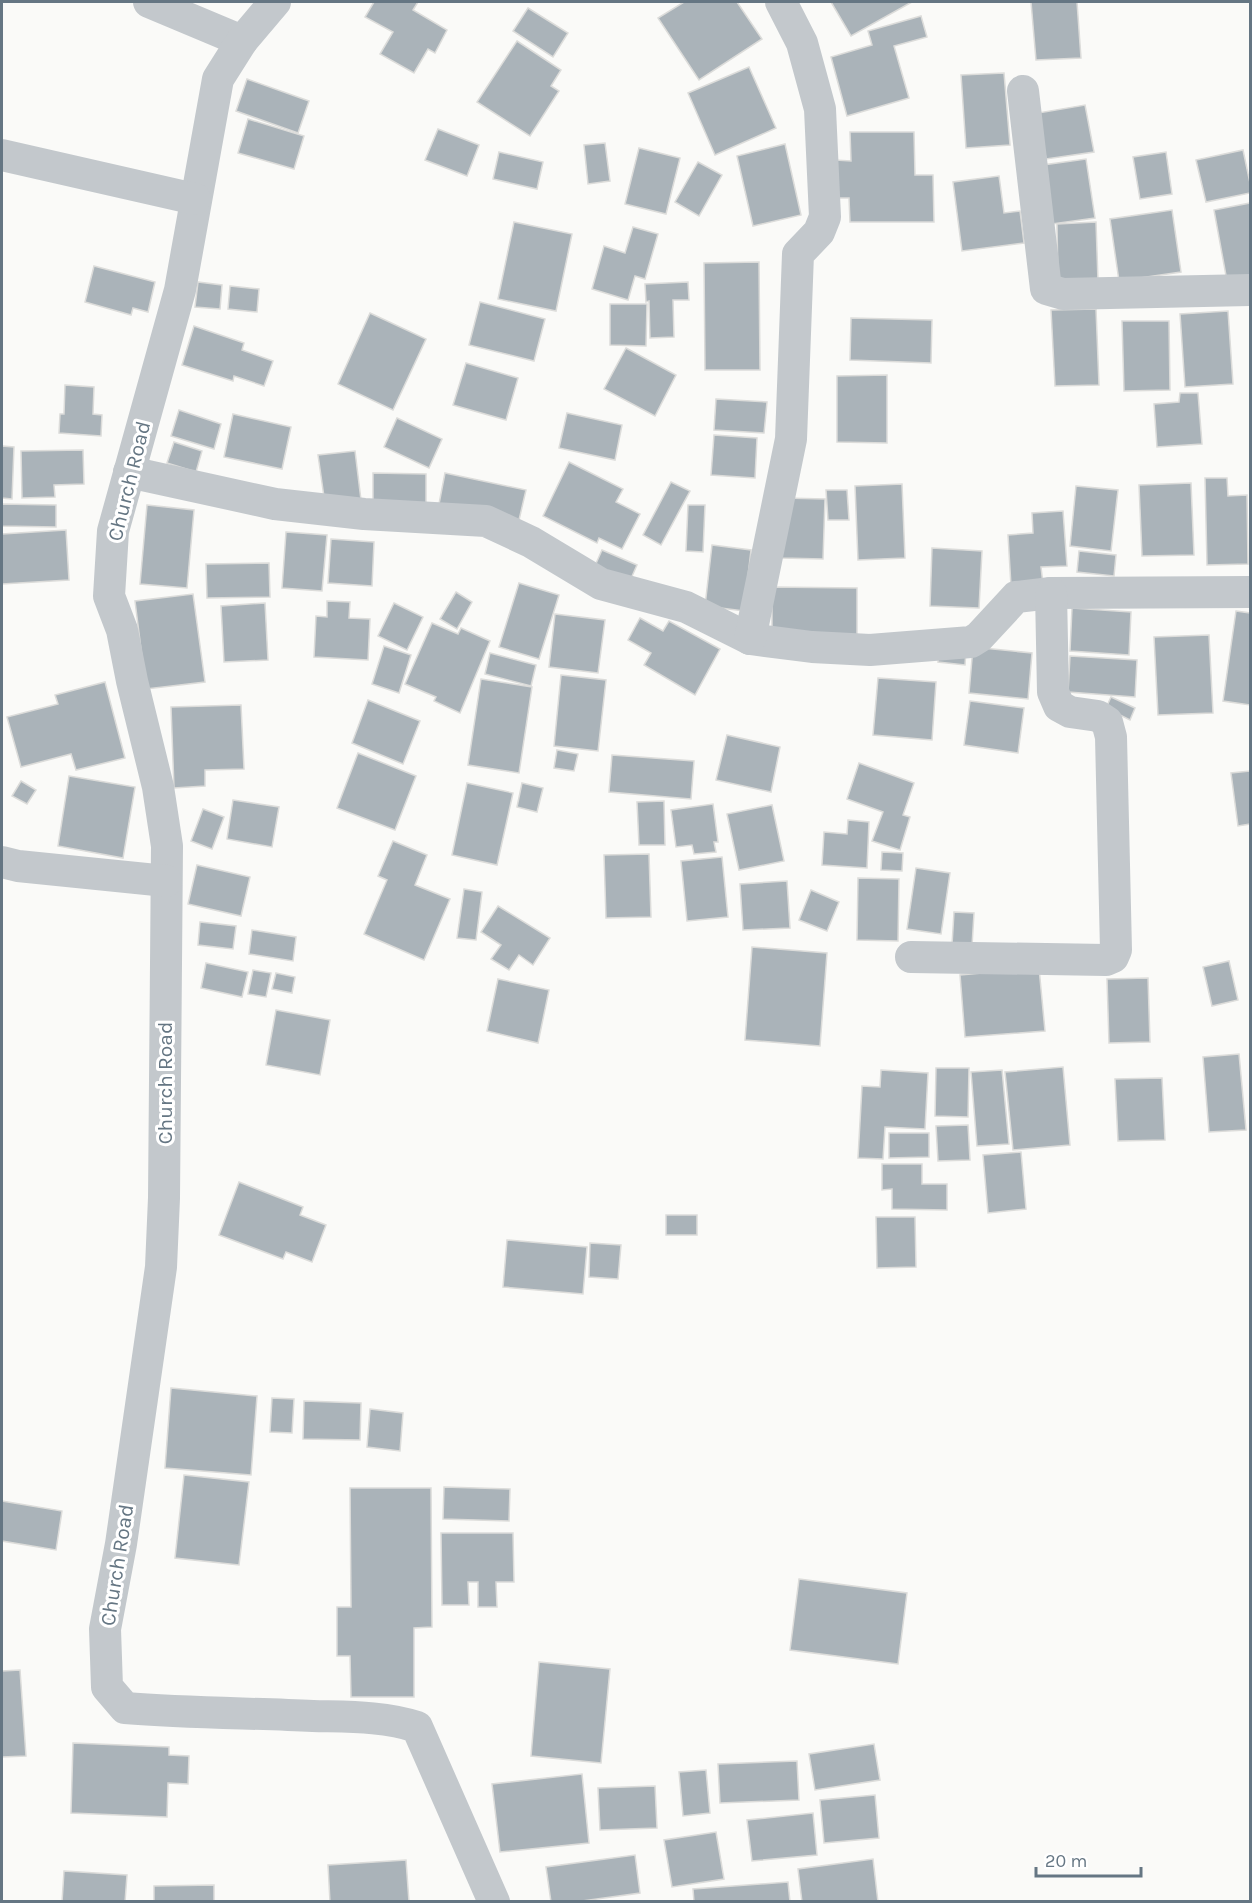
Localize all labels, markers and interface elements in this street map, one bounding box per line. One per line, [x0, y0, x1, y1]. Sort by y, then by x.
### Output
street label: Church Road [103, 419, 155, 543]
street label: Church Road [153, 1022, 177, 1144]
street label: Church Road [96, 1503, 138, 1627]
scale bar [1036, 1840, 1141, 1878]
text: 20 m [1045, 1850, 1087, 1872]

